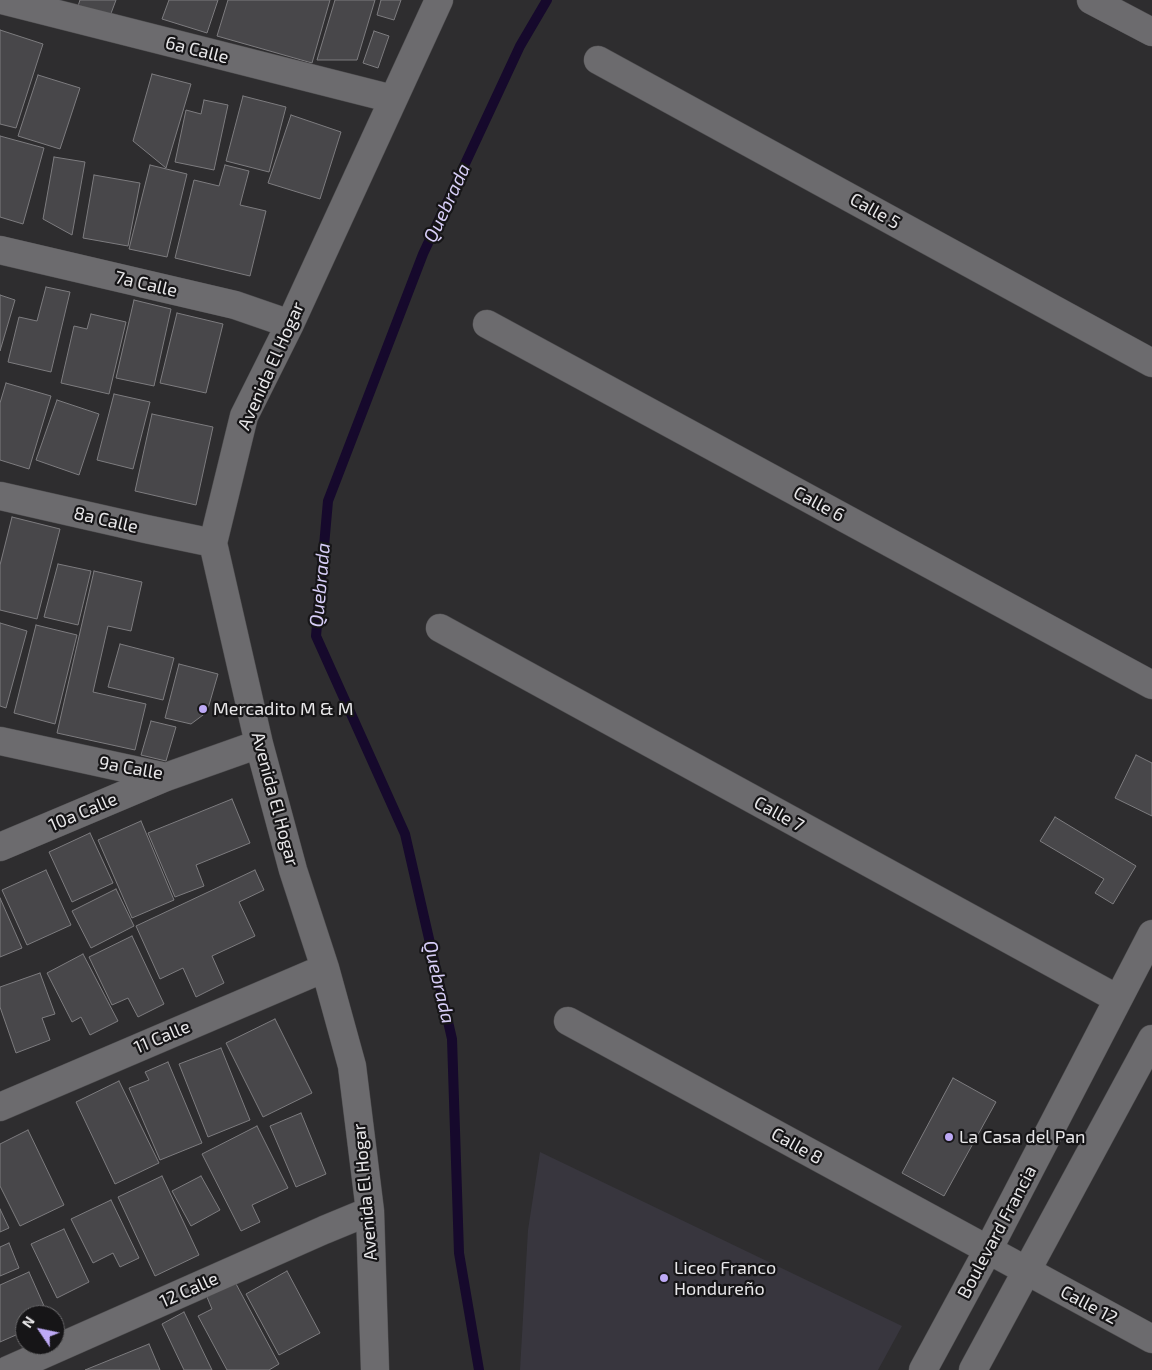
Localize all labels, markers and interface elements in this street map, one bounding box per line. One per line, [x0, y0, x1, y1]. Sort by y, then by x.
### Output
street label: 6a Calle [163, 32, 231, 68]
water label: Quebrada [419, 160, 475, 246]
street label: Calle 5 [846, 188, 904, 234]
street label: 7a Calle [113, 266, 179, 302]
street label: Avenida El Hogar [233, 299, 309, 433]
street label: Calle 6 [790, 482, 848, 526]
street label: 8a Calle [72, 502, 140, 538]
water label: Quebrada [305, 542, 335, 628]
place label: Mercadito M & M [213, 698, 353, 720]
marker: Mercadito M & M [197, 703, 209, 715]
street label: Avenida El Hogar [247, 730, 303, 868]
street label: 9a Calle [97, 752, 165, 784]
street label: 10a Calle [45, 788, 121, 836]
street label: Calle 7 [750, 792, 808, 836]
water label: Quebrada [418, 938, 460, 1026]
street label: 11 Calle [131, 1016, 193, 1058]
street label: Avenida El Hogar [348, 1122, 382, 1262]
street label: Calle 8 [768, 1123, 826, 1169]
place label: La Casa del Pan [959, 1126, 1086, 1148]
marker: La Casa del Pan [943, 1131, 955, 1143]
street label: Boulevard Francia [953, 1162, 1041, 1302]
place label: Liceo Franco Hondureño [674, 1257, 776, 1300]
street label: 12 Calle [156, 1268, 222, 1312]
marker: Liceo Franco Hondureño [658, 1272, 670, 1284]
street label: Calle 12 [1057, 1281, 1121, 1329]
north arrow [15, 1305, 65, 1355]
text: N [18, 1313, 38, 1331]

